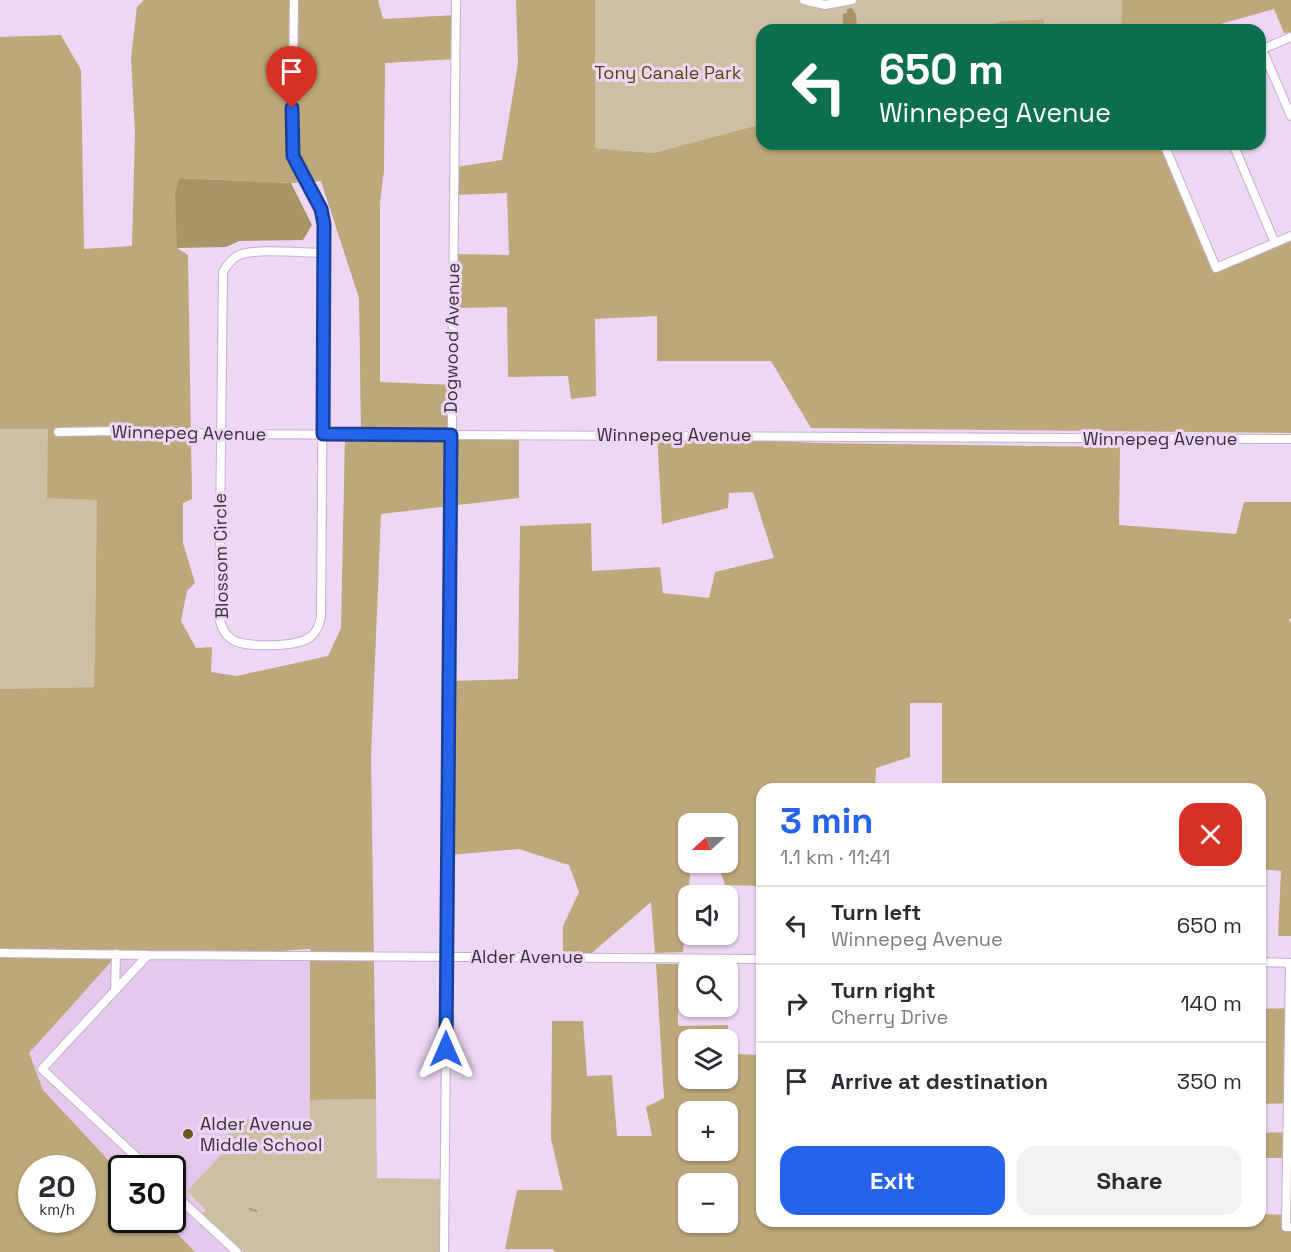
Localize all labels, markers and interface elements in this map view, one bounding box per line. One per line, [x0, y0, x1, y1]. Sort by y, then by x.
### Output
text: 650 m [879, 43, 1004, 96]
pin [266, 46, 317, 108]
icon: left [780, 48, 858, 126]
icon: arrive [275, 55, 308, 88]
park label: Tony Canale Park [595, 61, 742, 84]
text: Winnepeg Avenue [879, 95, 1111, 130]
street label: Dogwood Avenue [439, 262, 464, 414]
street label: Winnepeg Avenue [111, 420, 267, 445]
street label: Winnepeg Avenue [597, 423, 751, 446]
street label: Winnepeg Avenue [1083, 427, 1237, 450]
street label: Blossom Circle [208, 493, 233, 619]
text: 3 min [780, 798, 874, 844]
button: close [1179, 803, 1242, 866]
north arrow [678, 813, 738, 873]
map controls [678, 813, 738, 1233]
text: 1.1 km · 11:41 [780, 844, 890, 870]
button: sound [678, 885, 738, 945]
text: Turn left [831, 898, 921, 926]
icon: left [780, 909, 813, 942]
text: 650 m [1177, 911, 1242, 939]
text: Winnepeg Avenue [831, 926, 1003, 952]
street label: Alder Avenue [471, 945, 583, 968]
button: search [678, 957, 738, 1017]
text: Turn right [831, 976, 936, 1004]
icon: right [780, 987, 813, 1020]
text: 140 m [1180, 989, 1242, 1017]
text: Cherry Drive [831, 1004, 948, 1030]
position arrow [414, 1017, 478, 1081]
button: layers [678, 1029, 738, 1089]
icon: arrive [780, 1065, 813, 1098]
text: Arrive at destination [831, 1067, 1048, 1095]
text: 350 m [1177, 1067, 1242, 1095]
button: + [678, 1101, 738, 1161]
place label: Alder Avenue Middle School [200, 1112, 322, 1156]
marker: Alder Avenue Middle School [181, 1127, 195, 1141]
button: Exit [780, 1146, 1005, 1215]
button: Share [1017, 1146, 1242, 1215]
speed limit sign: 30 [108, 1155, 186, 1233]
text: 20 [38, 1167, 76, 1206]
button: − [678, 1173, 738, 1233]
text: km/h [39, 1200, 75, 1219]

